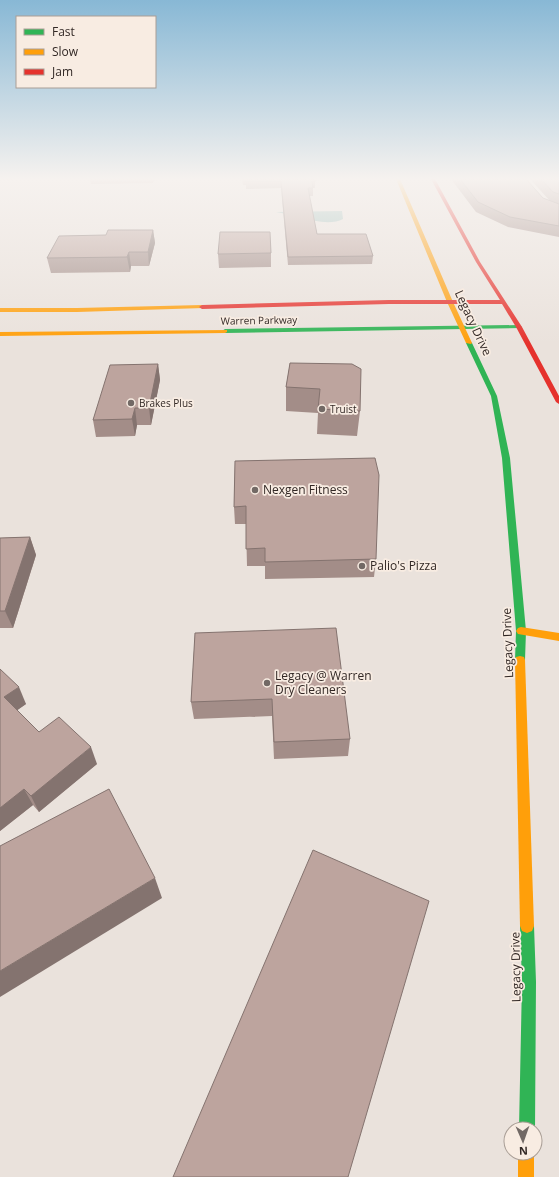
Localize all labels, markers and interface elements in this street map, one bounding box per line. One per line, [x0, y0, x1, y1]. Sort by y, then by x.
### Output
legend [16, 16, 156, 88]
text: Fast [52, 23, 75, 40]
text: Slow [52, 43, 79, 60]
text: Jam [51, 63, 73, 80]
street label: Legacy Drive [451, 287, 496, 359]
street label: Warren Parkway [221, 312, 298, 328]
place label: Brakes Plus [139, 396, 193, 410]
marker: Brakes Plus [126, 398, 136, 408]
place label: Truist [330, 402, 357, 416]
marker: Truist [317, 404, 327, 414]
place label: Nexgen Fitness [263, 481, 348, 498]
marker: Nexgen Fitness [250, 485, 260, 495]
place label: Palio's Pizza [370, 557, 437, 574]
marker: Palio's Pizza [357, 561, 367, 571]
street label: Legacy Drive [498, 607, 517, 679]
place label: Legacy @ Warren Dry Cleaners [275, 667, 372, 698]
marker: Legacy @ Warren Dry Cleaners [262, 678, 272, 688]
street label: Legacy Drive [506, 931, 525, 1002]
north arrow [503, 1121, 543, 1161]
text: N [519, 1144, 528, 1159]

